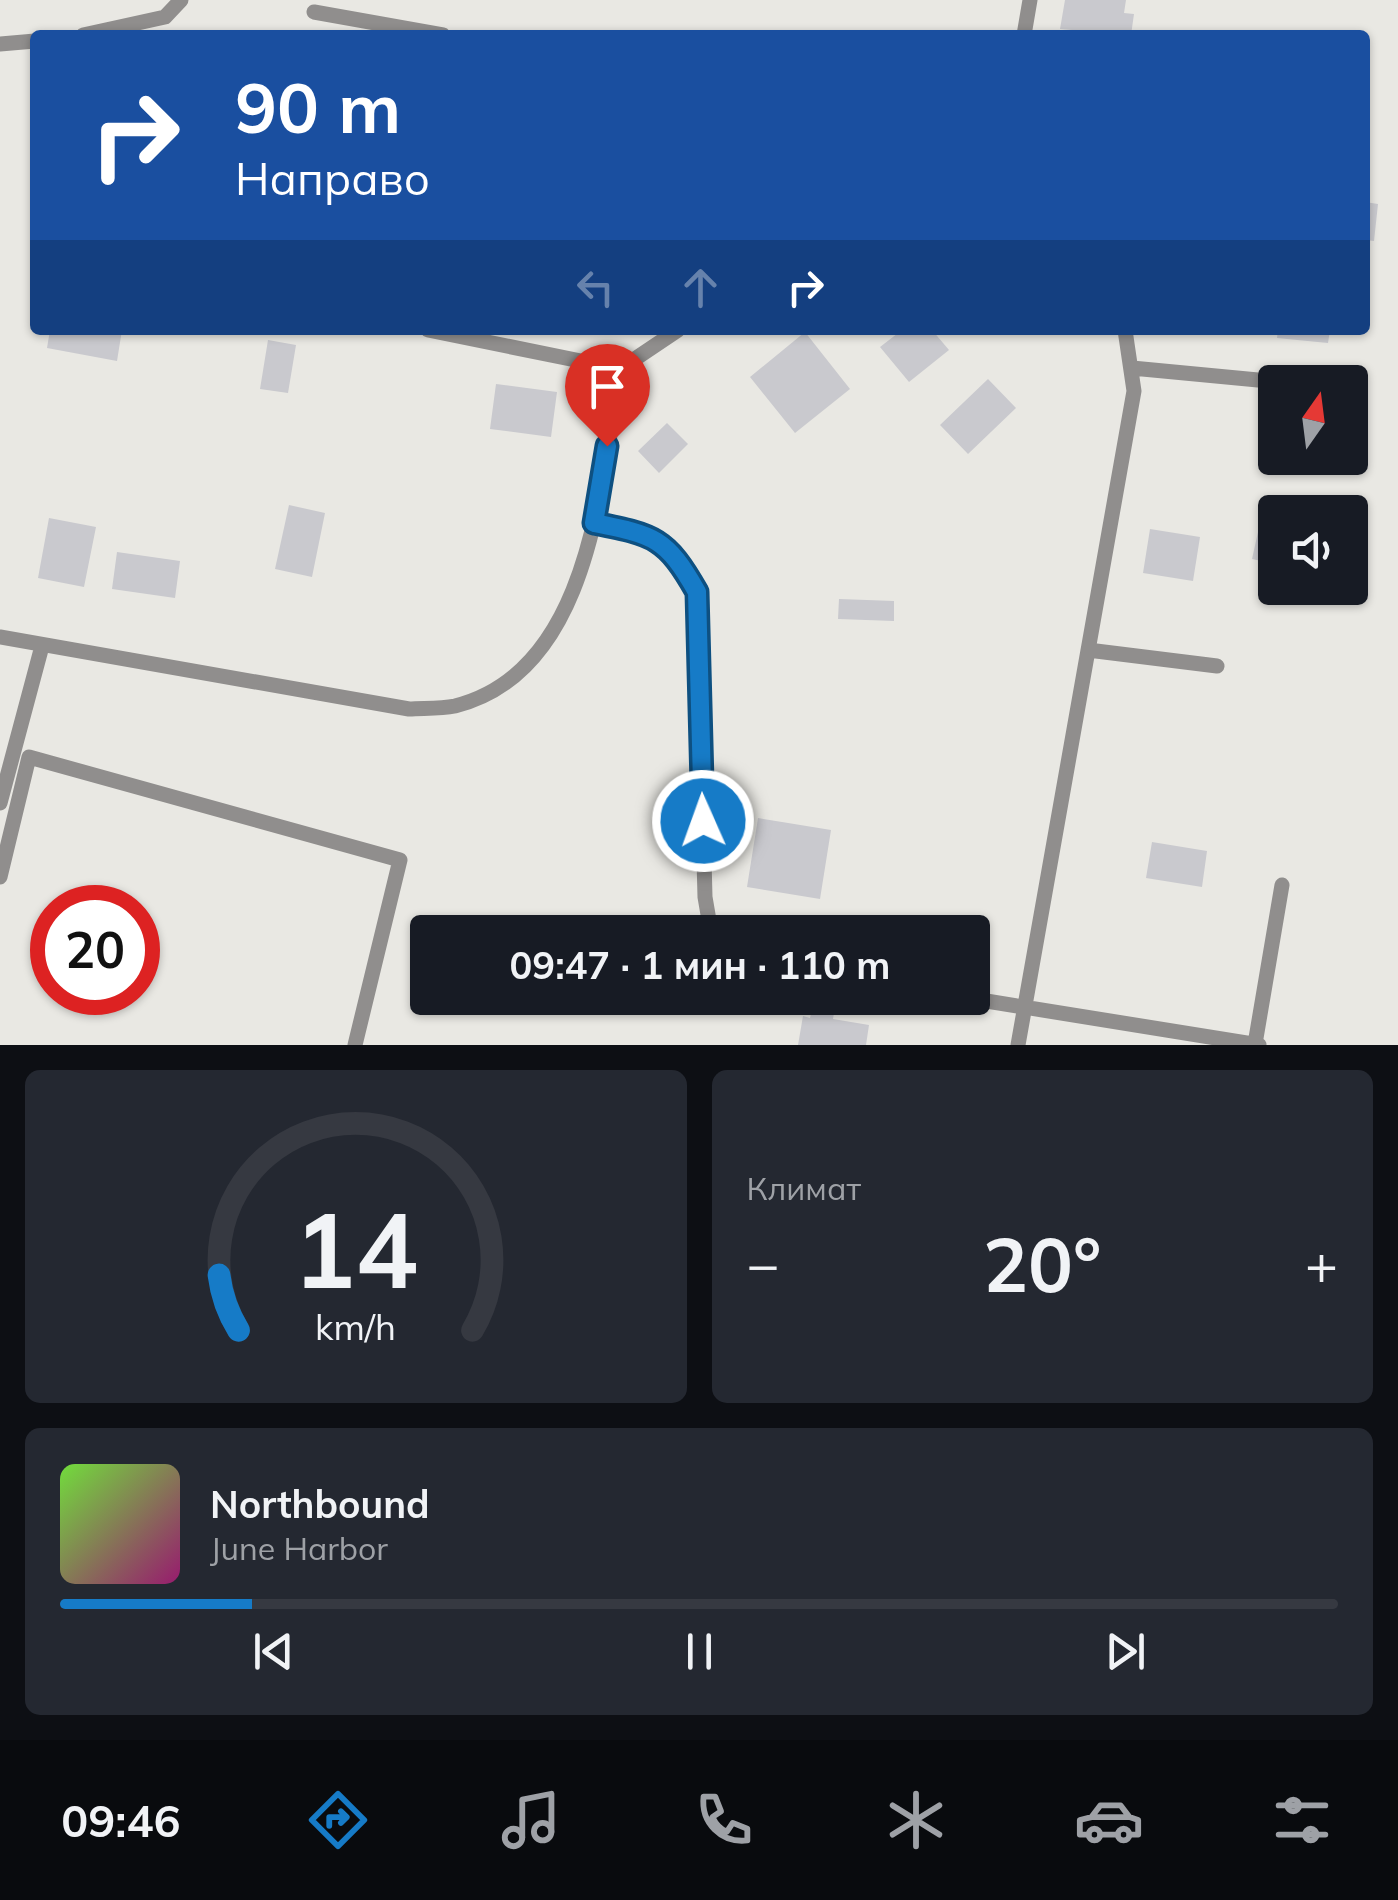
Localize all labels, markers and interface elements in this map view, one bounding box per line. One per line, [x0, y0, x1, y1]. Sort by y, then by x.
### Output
text: 90 m [235, 63, 401, 151]
icon: right [70, 70, 200, 200]
text: Направо [235, 150, 430, 206]
icon: left [568, 260, 623, 315]
icon: ahead [673, 260, 728, 315]
icon: right [778, 260, 833, 315]
pin [565, 344, 650, 447]
icon: arrive [580, 359, 635, 414]
north arrow [1258, 365, 1368, 475]
map controls [1258, 365, 1368, 605]
button: sound [1258, 495, 1368, 605]
position arrow [651, 769, 755, 873]
speed limit sign: 20 [30, 885, 160, 1015]
text: 09:47 · 1 мин · 110 m [510, 941, 890, 989]
text: Климат [747, 1168, 861, 1208]
text: 14 [293, 1183, 418, 1314]
text: 20° [983, 1217, 1101, 1311]
text: − [747, 1229, 780, 1298]
text: + [1305, 1229, 1338, 1298]
text: km/h [315, 1304, 396, 1349]
text: Northbound [210, 1480, 430, 1528]
text: June Harbor [210, 1528, 388, 1568]
icon: previous [246, 1624, 301, 1679]
icon: pause [672, 1624, 727, 1679]
icon: next [1098, 1624, 1153, 1679]
icon: directions [303, 1785, 373, 1855]
icon: music [496, 1785, 566, 1855]
icon: phone [689, 1785, 759, 1855]
icon: climate [881, 1785, 951, 1855]
icon: car [1074, 1785, 1144, 1855]
icon: filters [1267, 1785, 1337, 1855]
text: 09:46 [61, 1792, 181, 1848]

